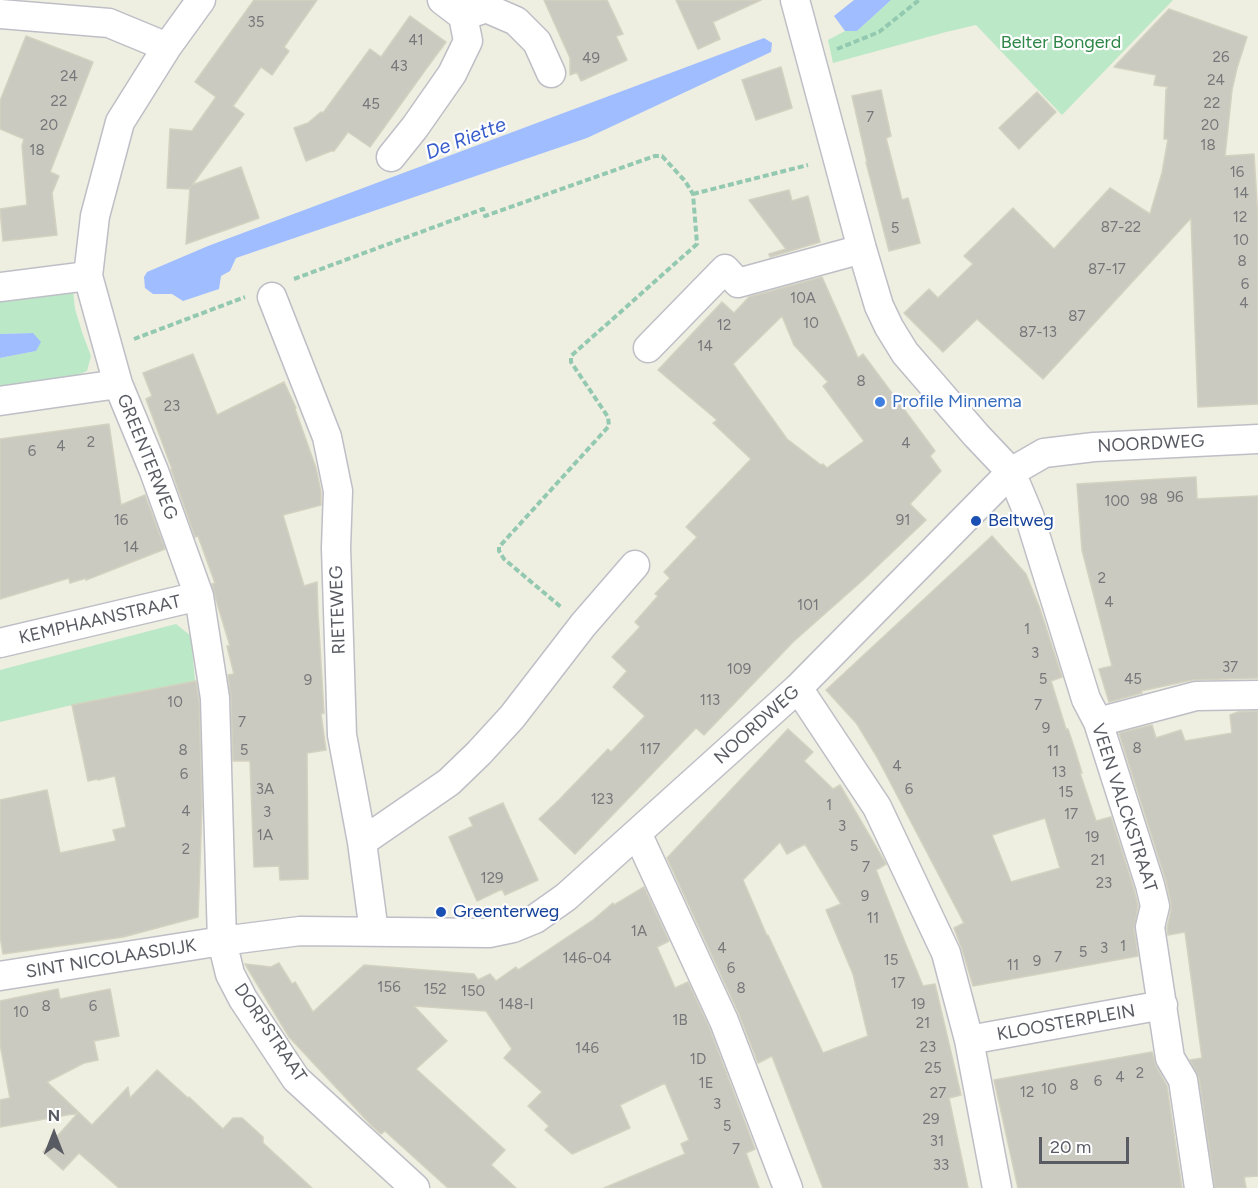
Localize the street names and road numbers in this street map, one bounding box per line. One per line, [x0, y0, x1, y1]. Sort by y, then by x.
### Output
street label: GREENTERWEG [112, 391, 182, 523]
street label: NOORDWEG [1097, 430, 1205, 458]
street label: RIETEWEG [326, 565, 350, 655]
street label: KEMPHAANSTRAAT [17, 591, 183, 649]
street label: NOORDWEG [710, 681, 804, 769]
street label: VEEN VALCKSTRAAT [1087, 721, 1161, 895]
street label: SINT NICOLAASDIJK [24, 935, 198, 983]
street label: DORPSTRAAT [229, 980, 311, 1086]
street label: KLOOSTERPLEIN [995, 1000, 1137, 1046]

